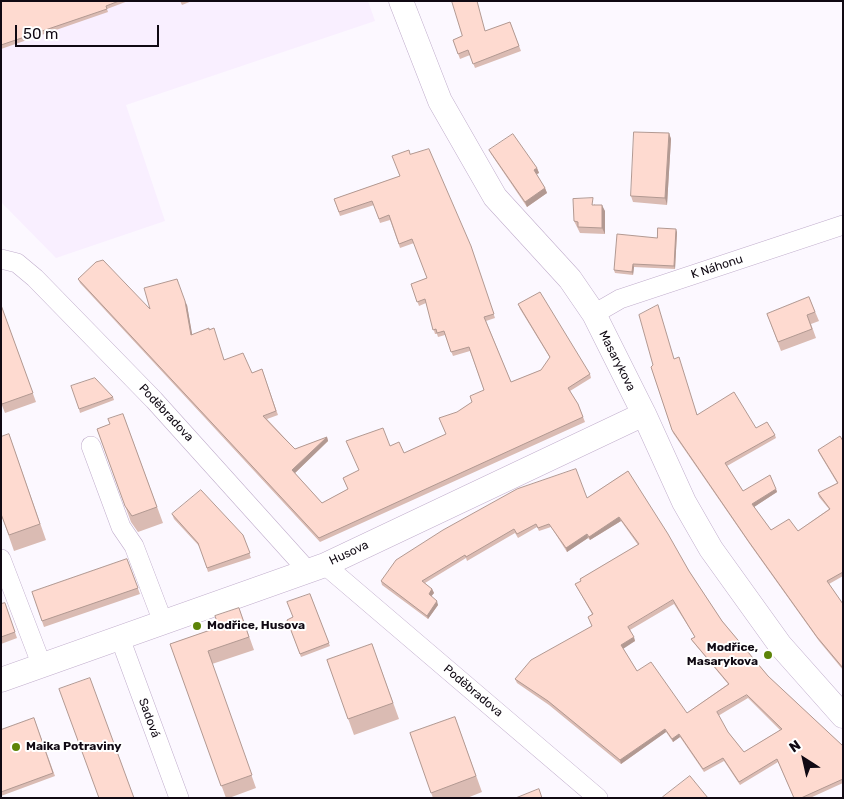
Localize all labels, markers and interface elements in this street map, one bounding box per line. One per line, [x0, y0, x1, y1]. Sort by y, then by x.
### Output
scale bar [18, 15, 161, 47]
text: 50 m [23, 25, 58, 43]
street label: K Náhonu [689, 252, 745, 282]
street label: Masarykova [596, 328, 638, 394]
street label: Poděbradova [136, 381, 196, 445]
street label: Husova [327, 538, 371, 568]
place label: Modřice, Husova [207, 619, 305, 633]
marker: Modřice, Husova [191, 620, 203, 632]
place label: Modřice, Masarykova [687, 641, 758, 669]
marker: Modřice, Masarykova [762, 649, 774, 661]
street label: Poděbradova [440, 662, 506, 720]
street label: Sadová [135, 696, 163, 740]
north arrow [779, 734, 829, 784]
text: N [786, 736, 804, 756]
place label: Maika Potraviny [26, 740, 121, 754]
marker: Maika Potraviny [10, 741, 22, 753]

